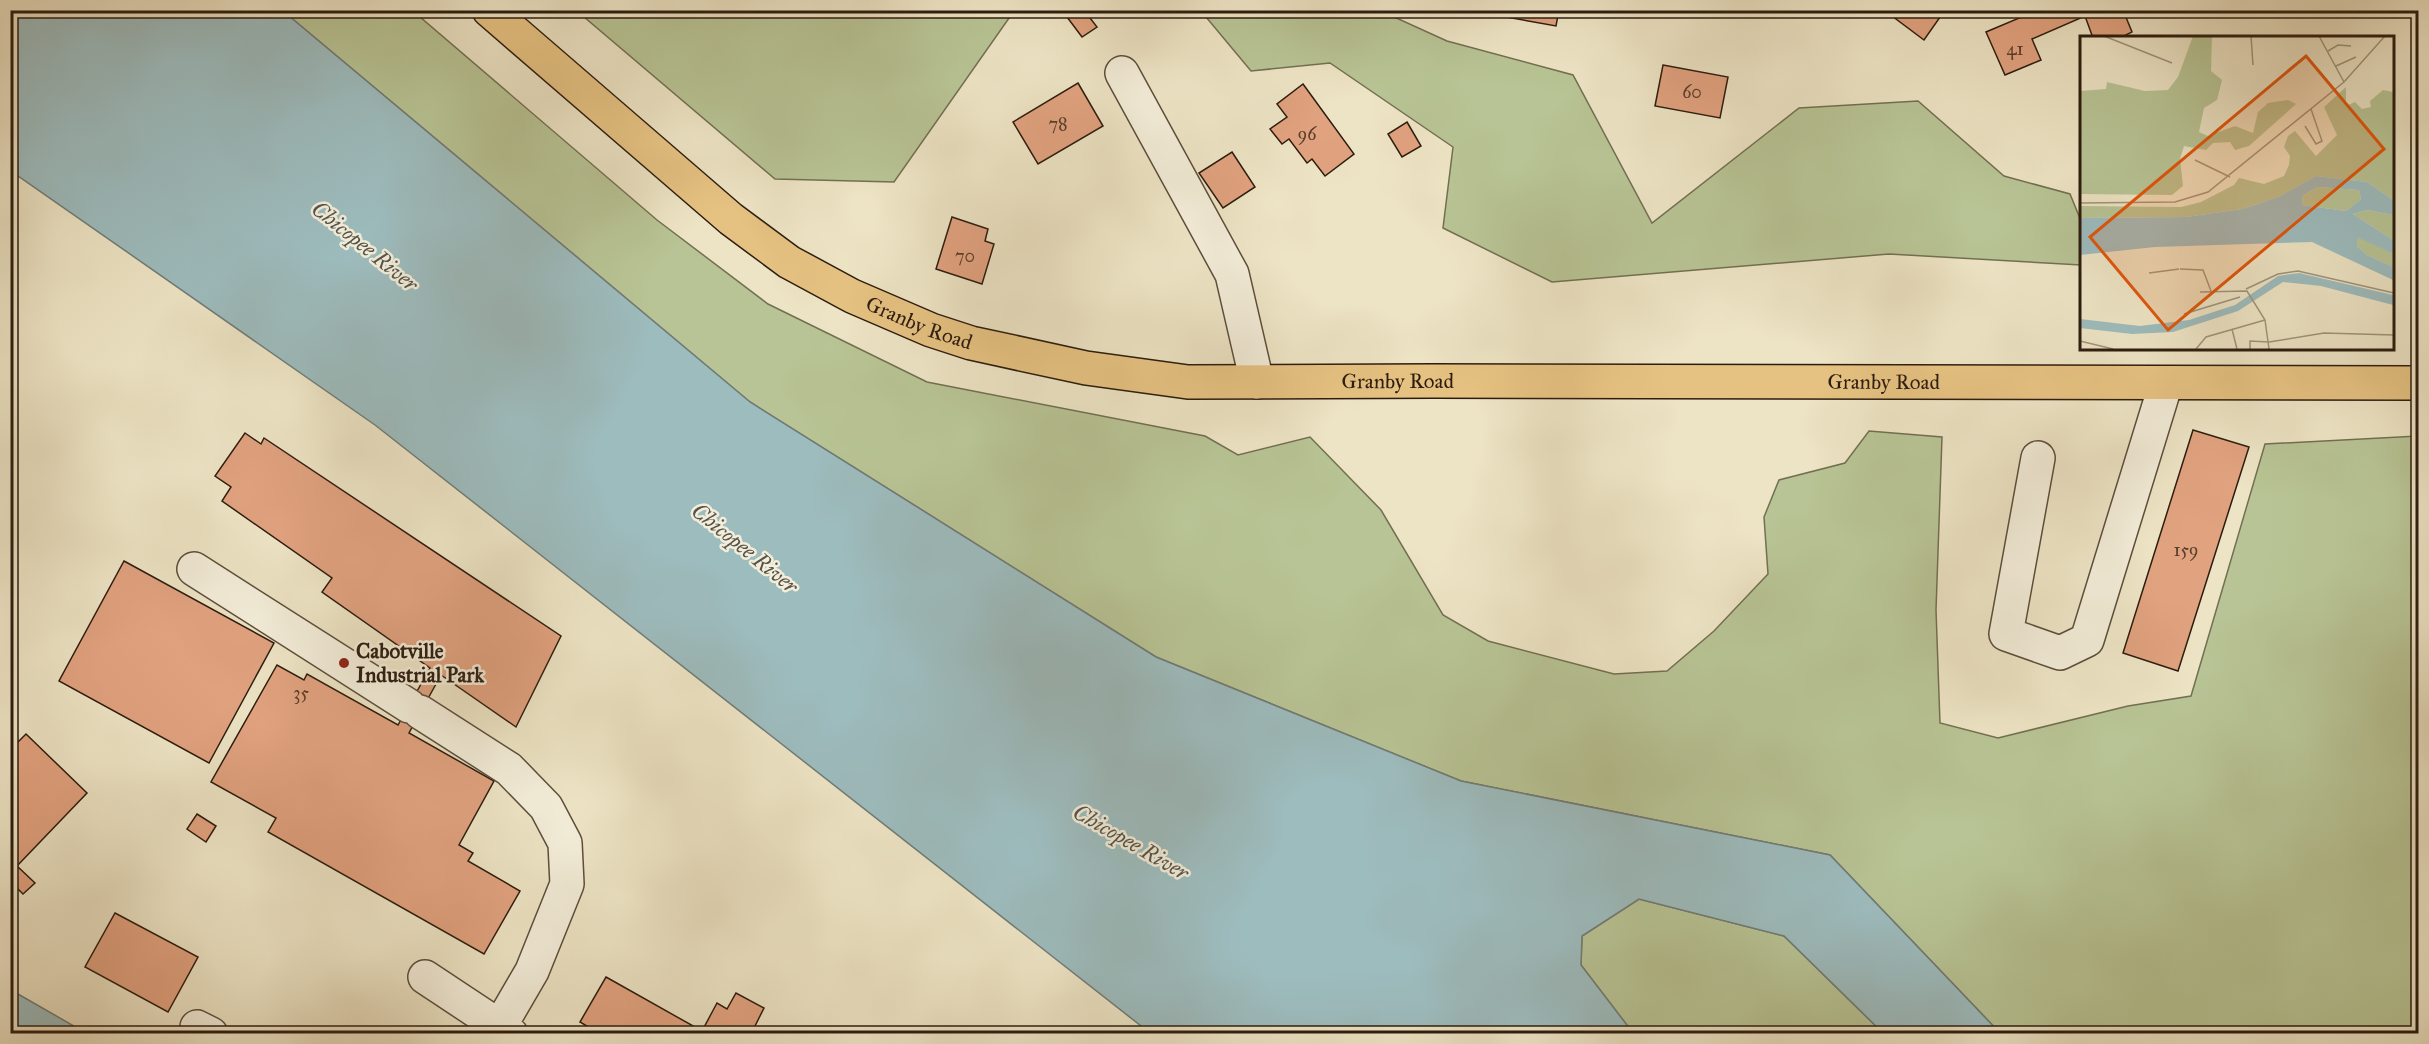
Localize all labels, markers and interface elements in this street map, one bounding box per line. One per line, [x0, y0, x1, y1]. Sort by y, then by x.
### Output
inset map [2080, 36, 2393, 350]
house number: 41 [2006, 38, 2024, 60]
house number: 60 [1682, 81, 1702, 103]
house number: 78 [1048, 113, 1068, 135]
house number: 96 [1298, 123, 1317, 145]
water label: Chicopee River [306, 195, 425, 298]
house number: 70 [955, 245, 975, 267]
street label: Granby Road [862, 290, 976, 356]
street label: Granby Road [1341, 368, 1454, 394]
street label: Granby Road [1827, 369, 1940, 395]
water label: Chicopee River [686, 497, 805, 600]
house number: 159 [2173, 539, 2199, 561]
place label: Cabotville Industrial Park [356, 638, 485, 688]
marker: Cabotville Industrial Park [337, 656, 351, 670]
house number: 35 [293, 682, 309, 704]
water label: Chicopee River [1068, 798, 1195, 887]

